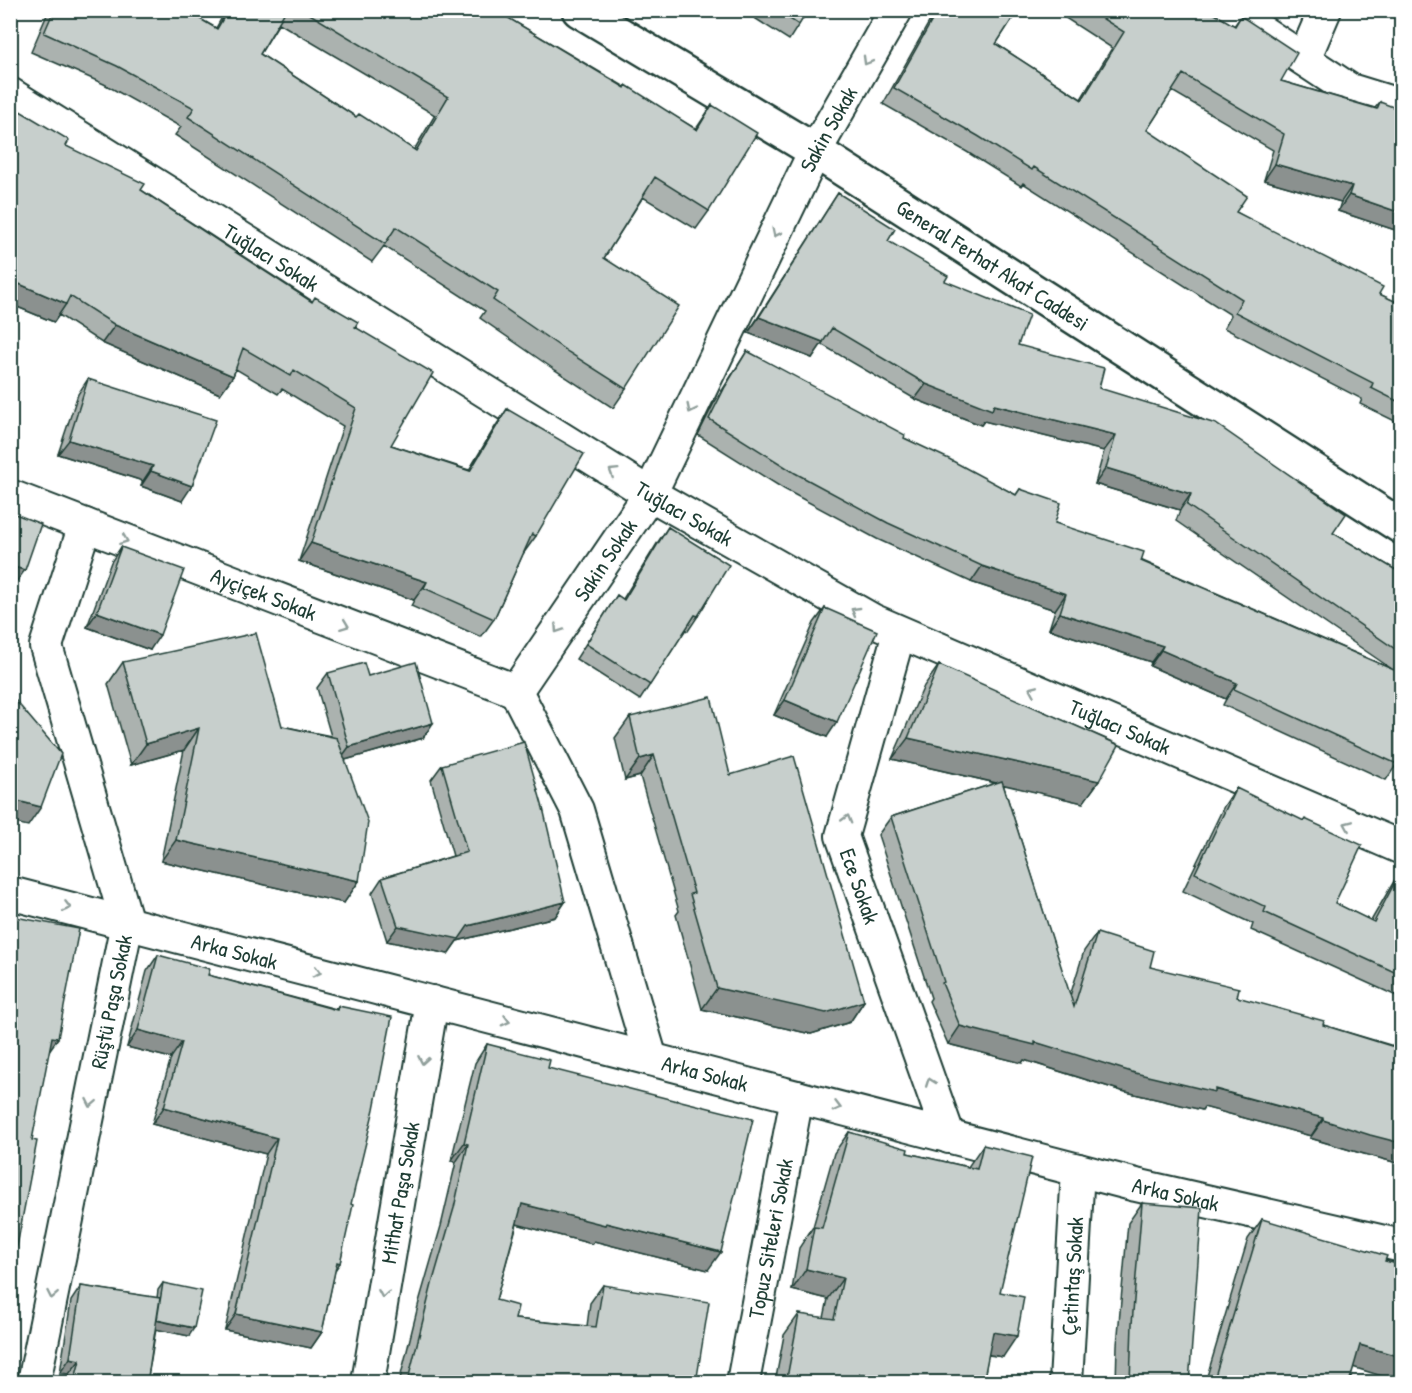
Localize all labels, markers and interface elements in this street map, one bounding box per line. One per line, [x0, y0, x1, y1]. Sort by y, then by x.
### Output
one-way arrow [863, 55, 874, 65]
street label: Sakin Sokak [792, 81, 864, 177]
street label: General Ferhat Akat Caddesi [891, 192, 1095, 338]
street label: Tuğlacı Sokak [218, 216, 325, 299]
one-way arrow [771, 227, 783, 238]
one-way arrow [686, 403, 698, 414]
one-way arrow [609, 468, 620, 479]
street label: Tuğlacı Sokak [630, 474, 738, 553]
street label: Sakin Sokak [566, 513, 644, 607]
one-way arrow [118, 533, 129, 545]
street label: Ayçiçek Sokak [207, 560, 321, 628]
one-way arrow [851, 607, 861, 618]
one-way arrow [339, 618, 350, 630]
one-way arrow [554, 623, 565, 634]
one-way arrow [1029, 685, 1040, 697]
street label: Tuğlacı Sokak [1065, 692, 1175, 762]
one-way arrow [839, 814, 852, 824]
one-way arrow [1343, 820, 1354, 832]
street label: Ece Sokak [833, 844, 887, 928]
one-way arrow [62, 900, 72, 913]
street label: Arka Sokak [188, 926, 281, 977]
street label: Rüştü Paşa Sokak [83, 932, 139, 1071]
one-way arrow [312, 965, 322, 978]
one-way arrow [500, 1014, 510, 1027]
street label: Arka Sokak [659, 1048, 751, 1099]
one-way arrow [417, 1055, 429, 1065]
one-way arrow [924, 1077, 937, 1087]
one-way arrow [85, 1098, 98, 1108]
one-way arrow [831, 1100, 841, 1112]
street label: Mithat Paşa Sokak [373, 1119, 427, 1266]
street label: Topuz Siteleri Sokak [740, 1156, 800, 1321]
street label: Arka Sokak [1130, 1170, 1222, 1219]
street label: Çetintaş Sokak [1054, 1216, 1090, 1336]
one-way arrow [46, 1289, 59, 1299]
one-way arrow [378, 1289, 390, 1298]

